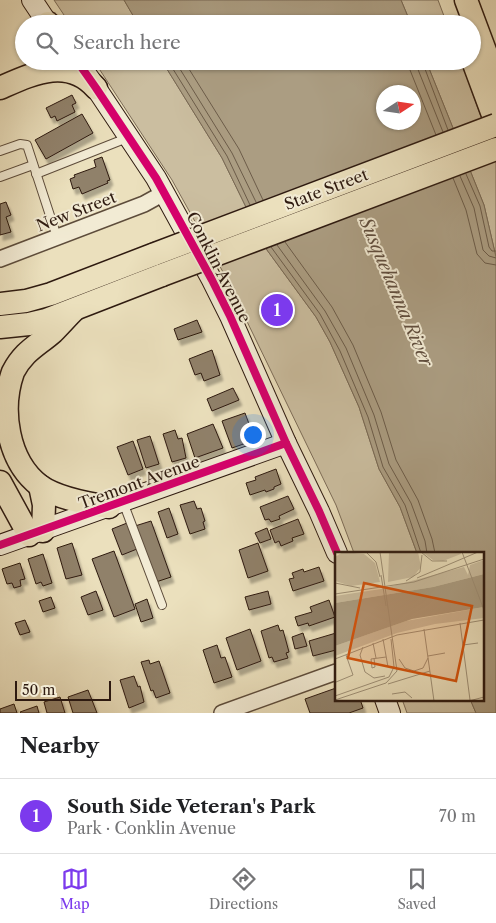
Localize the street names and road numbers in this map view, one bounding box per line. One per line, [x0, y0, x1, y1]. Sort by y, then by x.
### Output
street label: State Street [281, 164, 371, 214]
street label: New Street [33, 187, 119, 235]
street label: Conklin Avenue [182, 208, 256, 326]
street label: Tremont Avenue [76, 451, 202, 513]

